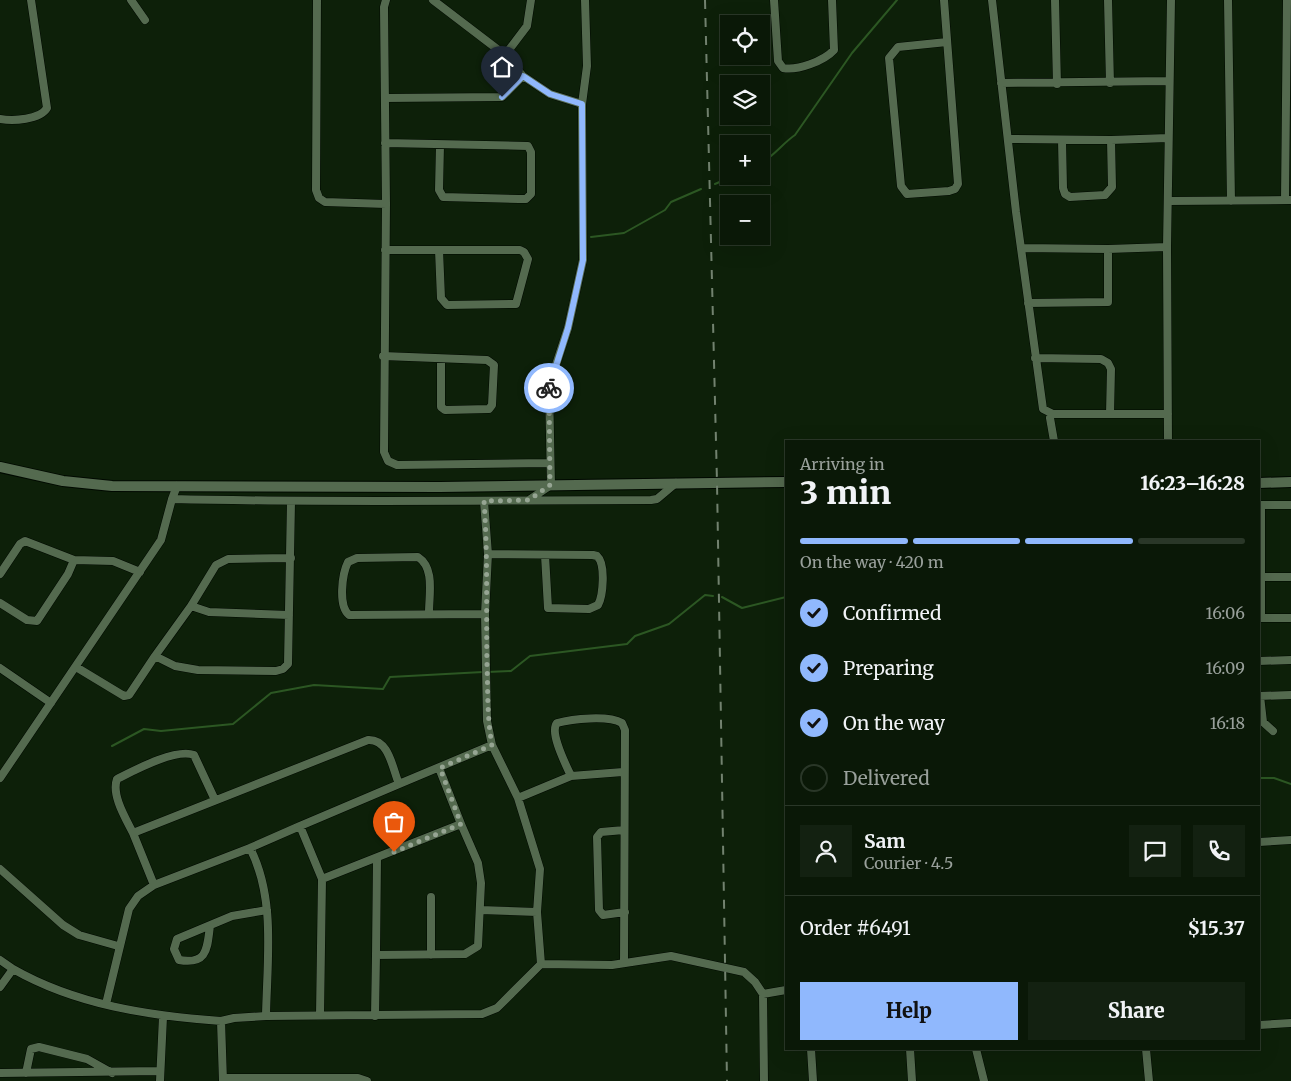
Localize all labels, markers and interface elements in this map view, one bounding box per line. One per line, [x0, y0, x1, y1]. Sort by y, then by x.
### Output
map controls [720, 15, 770, 245]
button: locate [720, 15, 770, 65]
pin [481, 46, 523, 97]
icon: home [488, 53, 516, 81]
button: layers [720, 75, 770, 125]
button: + [720, 135, 770, 185]
button: − [720, 195, 770, 245]
courier [524, 363, 574, 413]
icon: bike [535, 374, 563, 402]
text: Arriving in [800, 454, 885, 474]
text: 16:23–16:28 [1140, 471, 1245, 495]
text: 3 min [800, 473, 891, 513]
text: On the way · 420 m [800, 552, 944, 572]
icon: check [800, 599, 828, 627]
text: Confirmed [843, 601, 941, 625]
text: 16:06 [1206, 603, 1245, 623]
icon: check [800, 654, 828, 682]
text: Preparing [843, 656, 934, 680]
text: 16:09 [1206, 658, 1245, 678]
icon: check [800, 709, 828, 737]
text: On the way [843, 711, 945, 735]
text: 16:18 [1210, 713, 1245, 733]
text: Delivered [843, 766, 930, 790]
pin [373, 801, 415, 852]
icon: bag [380, 808, 408, 836]
button: person [800, 825, 852, 877]
button: chat [1129, 825, 1181, 877]
button: phone [1193, 825, 1245, 877]
text: Sam [864, 829, 905, 853]
text: Courier · 4.5 [864, 853, 953, 873]
text: Order #6491 [800, 916, 911, 940]
text: $15.37 [1187, 916, 1245, 940]
button: Help [800, 982, 1018, 1040]
button: Share [1028, 982, 1245, 1040]

